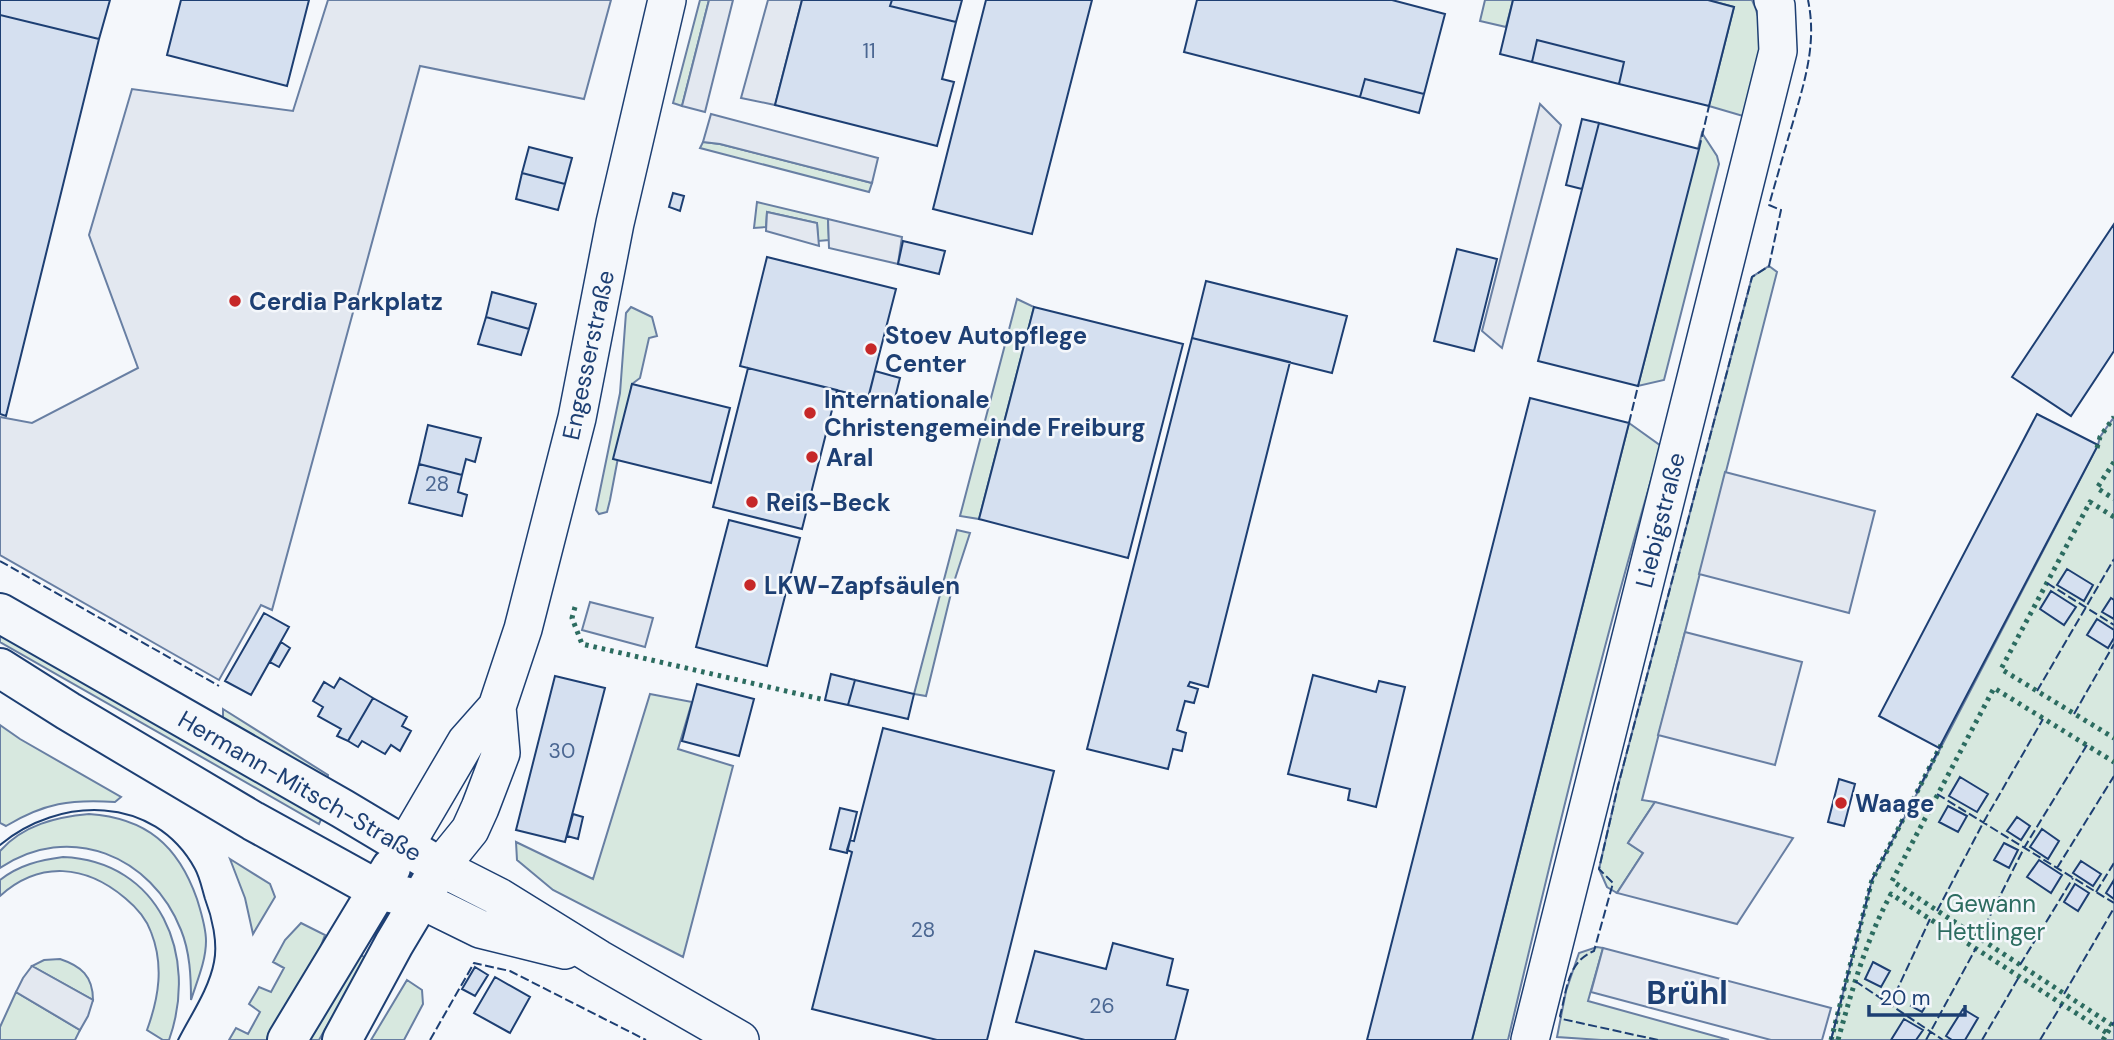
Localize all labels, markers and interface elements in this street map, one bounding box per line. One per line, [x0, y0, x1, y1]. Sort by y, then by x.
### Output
house number: 11 [862, 37, 876, 65]
street label: Engesserstraße [555, 267, 621, 443]
place label: Cerdia Parkplatz [249, 286, 443, 317]
marker: Cerdia Parkplatz [227, 293, 243, 309]
place label: Stoev Autopflege Center [885, 320, 1087, 379]
marker: Stoev Autopflege Center [863, 341, 879, 357]
place label: Internationale Christengemeinde Freiburg [824, 384, 1146, 443]
marker: Internationale Christengemeinde Freiburg [802, 405, 818, 421]
place label: Aral [826, 442, 873, 473]
marker: Aral [804, 449, 820, 465]
street label: Liebigstraße [1628, 449, 1692, 591]
house number: 28 [425, 470, 449, 498]
place label: Reiß-Beck [766, 487, 891, 518]
marker: Reiß-Beck [744, 494, 760, 510]
place label: LKW-Zapfsäulen [764, 570, 960, 601]
marker: LKW-Zapfsäulen [742, 577, 758, 593]
street label: Hermann-Mitsch-Straße [173, 704, 427, 868]
house number: 30 [549, 737, 575, 765]
place label: Waage [1855, 788, 1934, 819]
marker: Waage [1833, 795, 1849, 811]
park label: Gewann Hettlinger [1937, 888, 2045, 947]
house number: 28 [911, 916, 935, 944]
district label: Brühl [1646, 972, 1728, 1014]
scale bar [1869, 974, 1965, 1018]
text: 20 m [1880, 984, 1931, 1012]
house number: 26 [1089, 992, 1115, 1020]

